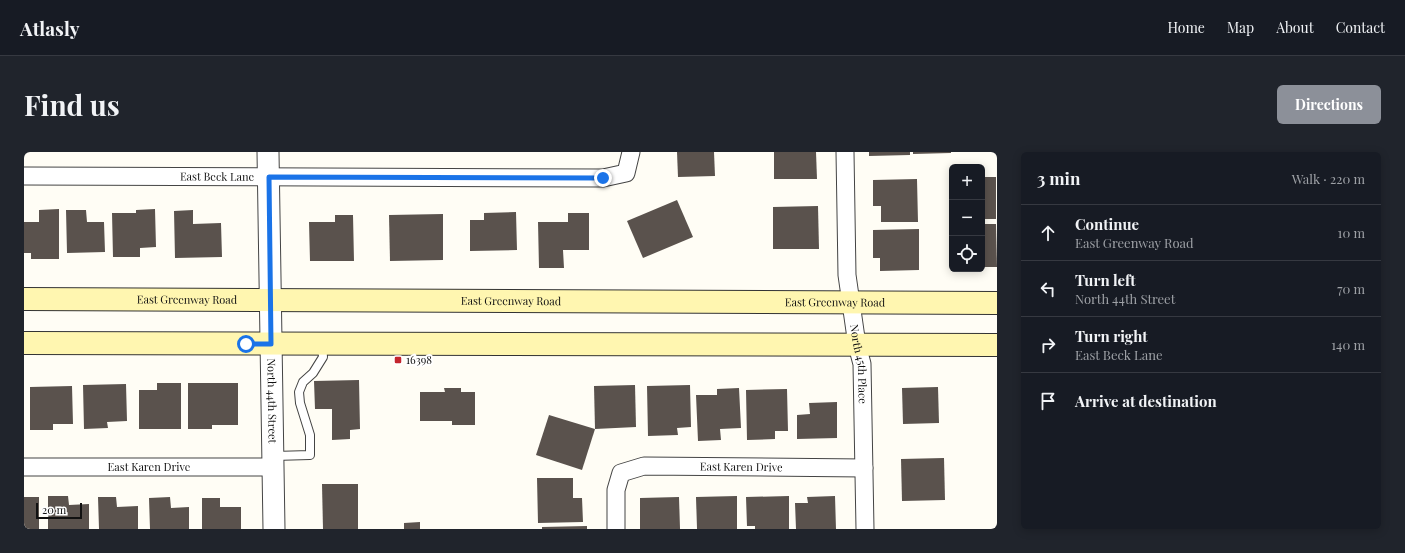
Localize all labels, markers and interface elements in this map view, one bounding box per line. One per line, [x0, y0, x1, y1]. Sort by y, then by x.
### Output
text: Atlasly [20, 15, 80, 41]
text: Home [1167, 18, 1205, 37]
text: Map [1227, 18, 1254, 37]
text: About [1276, 18, 1314, 37]
text: Contact [1336, 18, 1385, 37]
button: Directions [1277, 85, 1381, 124]
text: Find us [24, 86, 120, 123]
map controls [949, 164, 985, 272]
button: + [949, 164, 985, 200]
text: 3 min [1037, 167, 1080, 189]
street label: East Beck Lane [180, 169, 255, 184]
route end [594, 169, 612, 187]
text: Walk · 220 m [1292, 170, 1365, 187]
button: − [949, 200, 985, 236]
text: Continue [1075, 214, 1139, 234]
icon: ahead [1037, 222, 1059, 244]
text: 10 m [1338, 224, 1365, 241]
text: East Greenway Road [1075, 234, 1194, 251]
button: locate [949, 236, 985, 272]
text: Turn left [1075, 270, 1136, 290]
icon: left [1037, 278, 1059, 300]
text: 70 m [1337, 280, 1365, 297]
text: North 44th Street [1075, 290, 1175, 307]
street label: East Greenway Road [137, 291, 238, 307]
street label: East Greenway Road [461, 293, 562, 308]
street label: East Greenway Road [785, 294, 886, 310]
street label: North 45th Place [847, 323, 871, 404]
text: Turn right [1075, 326, 1148, 346]
icon: right [1037, 334, 1059, 356]
route start [237, 335, 255, 353]
text: 140 m [1331, 336, 1365, 353]
text: East Beck Lane [1075, 346, 1163, 363]
place label: 16398 [406, 352, 432, 367]
marker: 16398 [393, 355, 403, 365]
street label: North 44th Street [264, 358, 281, 444]
icon: arrive [1037, 390, 1059, 412]
text: Arrive at destination [1075, 391, 1217, 411]
street label: East Karen Drive [108, 459, 191, 474]
street label: East Karen Drive [700, 459, 783, 474]
scale bar [36, 501, 82, 520]
text: 20 m [42, 502, 66, 517]

